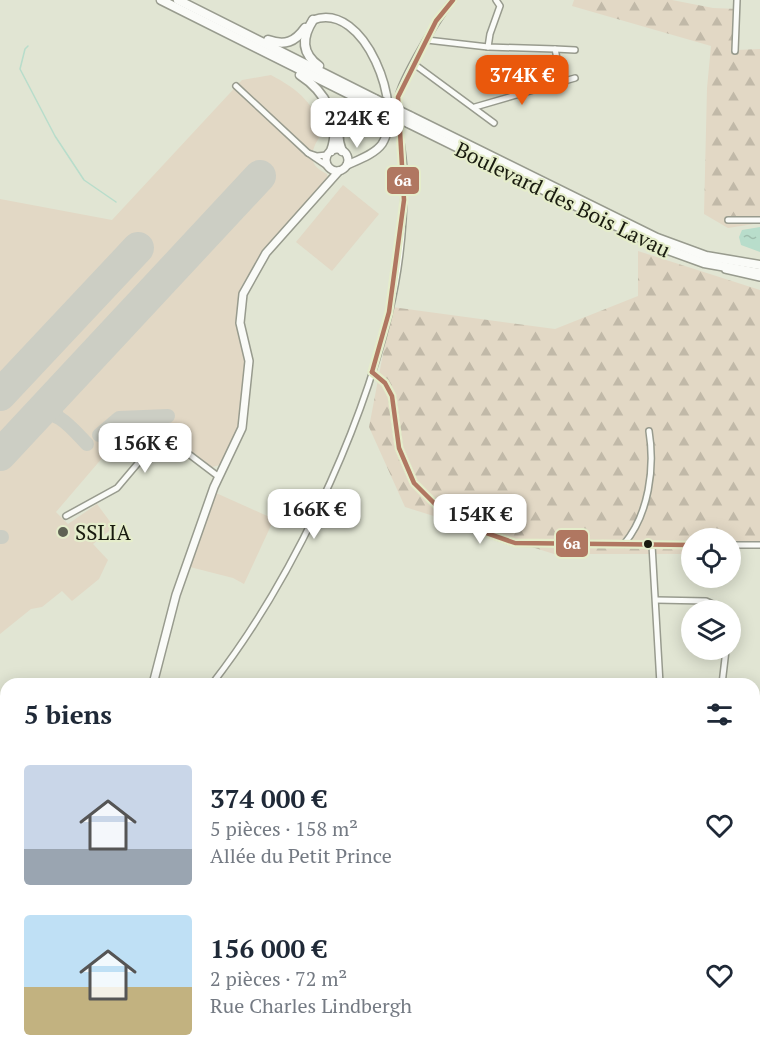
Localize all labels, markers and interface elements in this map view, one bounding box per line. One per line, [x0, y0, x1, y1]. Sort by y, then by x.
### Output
pin: 374K € [473, 55, 571, 106]
text: 374K € [490, 61, 554, 88]
pin: 224K € [308, 98, 406, 149]
text: 224K € [325, 104, 389, 131]
street label: Boulevard des Bois Lavau [451, 135, 675, 263]
line badge: 6a [386, 166, 420, 195]
text: 6a [394, 169, 412, 191]
pin: 156K € [96, 423, 194, 474]
text: 156K € [113, 429, 177, 456]
pin: 166K € [265, 489, 363, 540]
pin: 154K € [431, 494, 529, 545]
text: 166K € [282, 495, 346, 522]
text: 154K € [448, 500, 512, 527]
place label: SSLIA [75, 518, 131, 546]
marker: SSLIA [56, 525, 70, 539]
map controls [681, 528, 741, 660]
button: locate [681, 528, 741, 588]
line badge: 6a [555, 529, 589, 558]
text: 6a [563, 532, 581, 554]
unlabelled marker [642, 538, 654, 550]
button: layers [681, 600, 741, 660]
text: 5 biens [24, 697, 112, 731]
icon: filters [703, 698, 736, 731]
text: 374 000 € [210, 781, 327, 815]
icon: home [72, 789, 144, 861]
icon: heart [703, 809, 736, 842]
text: 5 pièces · 158 m² [210, 815, 358, 842]
text: Allée du Petit Prince [210, 842, 392, 869]
text: 156 000 € [210, 931, 327, 965]
icon: home [72, 939, 144, 1011]
icon: heart [703, 959, 736, 992]
text: 2 pièces · 72 m² [210, 965, 347, 992]
text: Rue Charles Lindbergh [210, 992, 412, 1019]

